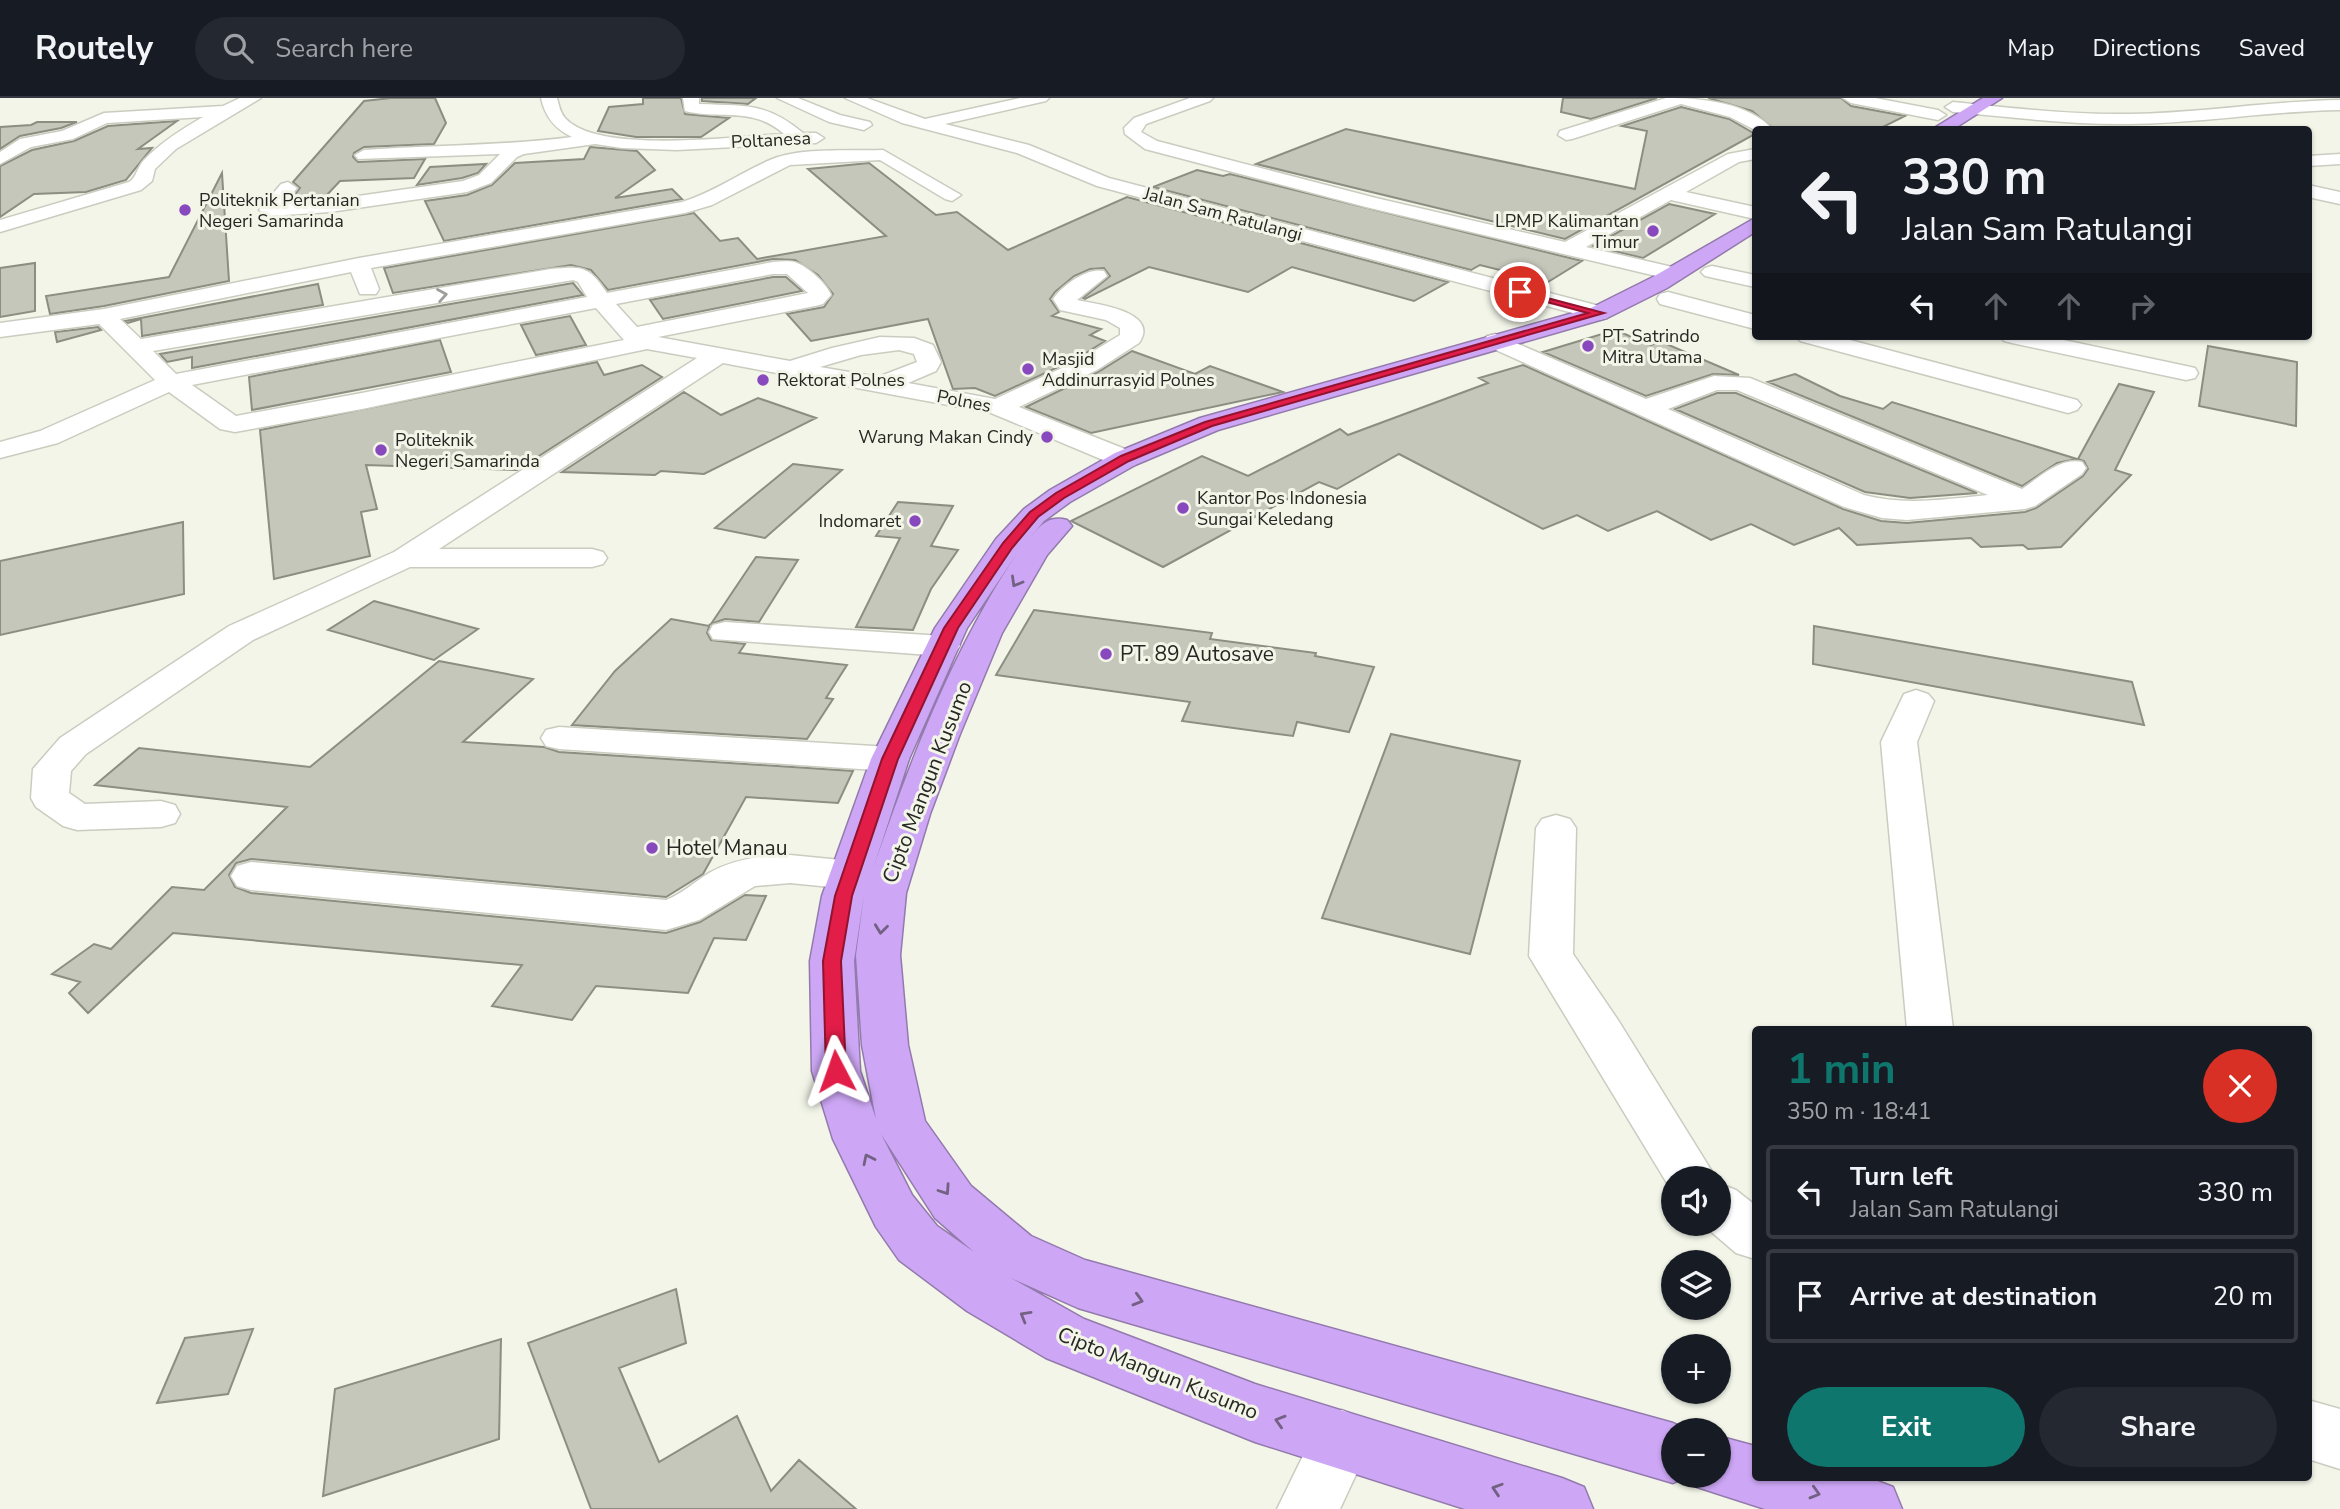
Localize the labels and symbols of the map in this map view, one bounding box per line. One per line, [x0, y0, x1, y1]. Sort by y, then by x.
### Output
street label: Poltanesa [730, 126, 812, 154]
street label: Jalan Sam Ratulangi [1140, 181, 1305, 247]
place label: Politeknik Pertanian Negeri Samarinda [199, 188, 360, 233]
marker: Politeknik Pertanian Negeri Samarinda [177, 202, 193, 218]
place label: LPMP Kalimantan Timur [1495, 209, 1640, 254]
marker: LPMP Kalimantan Timur [1645, 223, 1661, 239]
pin [1490, 262, 1550, 322]
one-way arrow [436, 288, 447, 303]
place label: PT. Satrindo Mitra Utama [1602, 324, 1702, 369]
marker: PT. Satrindo Mitra Utama [1580, 338, 1596, 354]
place label: Masjid Addinurrasyid Polnes [1042, 347, 1215, 392]
marker: Masjid Addinurrasyid Polnes [1020, 361, 1036, 377]
place label: Rektorat Polnes [777, 368, 905, 392]
marker: Rektorat Polnes [755, 372, 771, 388]
street label: Polnes [935, 384, 993, 418]
place label: Warung Makan Cindy [858, 425, 1034, 449]
place label: Politeknik Negeri Samarinda [395, 428, 540, 473]
marker: Warung Makan Cindy [1039, 429, 1055, 445]
marker: Politeknik Negeri Samarinda [373, 442, 389, 458]
place label: Kantor Pos Indonesia Sungai Keledang [1197, 486, 1367, 531]
marker: Kantor Pos Indonesia Sungai Keledang [1175, 500, 1191, 516]
place label: Indomaret [819, 509, 902, 533]
marker: Indomaret [907, 513, 923, 529]
one-way arrow [1011, 574, 1024, 587]
place label: PT. 89 Autosave [1120, 640, 1274, 668]
marker: PT. 89 Autosave [1098, 646, 1114, 662]
street label: Cipto Mangun Kusumo [876, 677, 978, 887]
place label: Hotel Manau [666, 834, 788, 862]
marker: Hotel Manau [644, 840, 660, 856]
one-way arrow [874, 923, 889, 934]
position arrow [799, 1034, 873, 1108]
one-way arrow [863, 1154, 877, 1166]
one-way arrow [937, 1182, 949, 1195]
one-way arrow [1132, 1292, 1144, 1307]
one-way arrow [1020, 1311, 1032, 1324]
street label: Cipto Mangun Kusumo [1053, 1320, 1263, 1426]
one-way arrow [1275, 1414, 1287, 1429]
one-way arrow [1492, 1483, 1504, 1497]
one-way arrow [1808, 1485, 1820, 1499]

